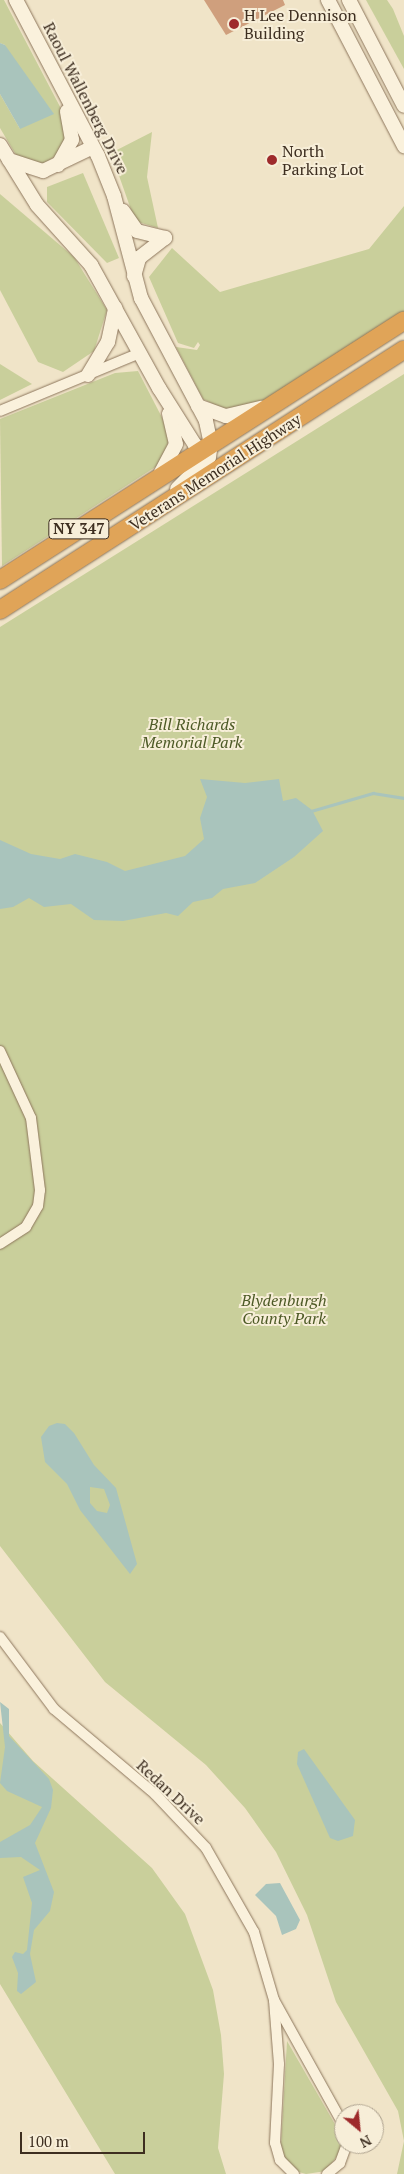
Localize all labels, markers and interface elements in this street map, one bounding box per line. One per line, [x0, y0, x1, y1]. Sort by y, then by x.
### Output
place label: H Lee Dennison Building [244, 5, 357, 43]
marker: H Lee Dennison Building [228, 18, 240, 30]
street label: Raoul Wallenberg Drive [39, 19, 133, 177]
place label: North Parking Lot [282, 141, 364, 179]
marker: North Parking Lot [266, 154, 278, 166]
street label: Veterans Memorial Highway [126, 409, 304, 535]
road number: NY 347 [48, 516, 110, 542]
park label: Bill Richards Memorial Park [142, 714, 242, 752]
park label: Blydenburgh County Park [241, 1290, 327, 1328]
street label: Redan Drive [133, 1756, 209, 1828]
north arrow [334, 2104, 384, 2154]
scale bar [22, 2122, 148, 2154]
text: 100 m [28, 2131, 69, 2151]
text: N [357, 2131, 375, 2153]

